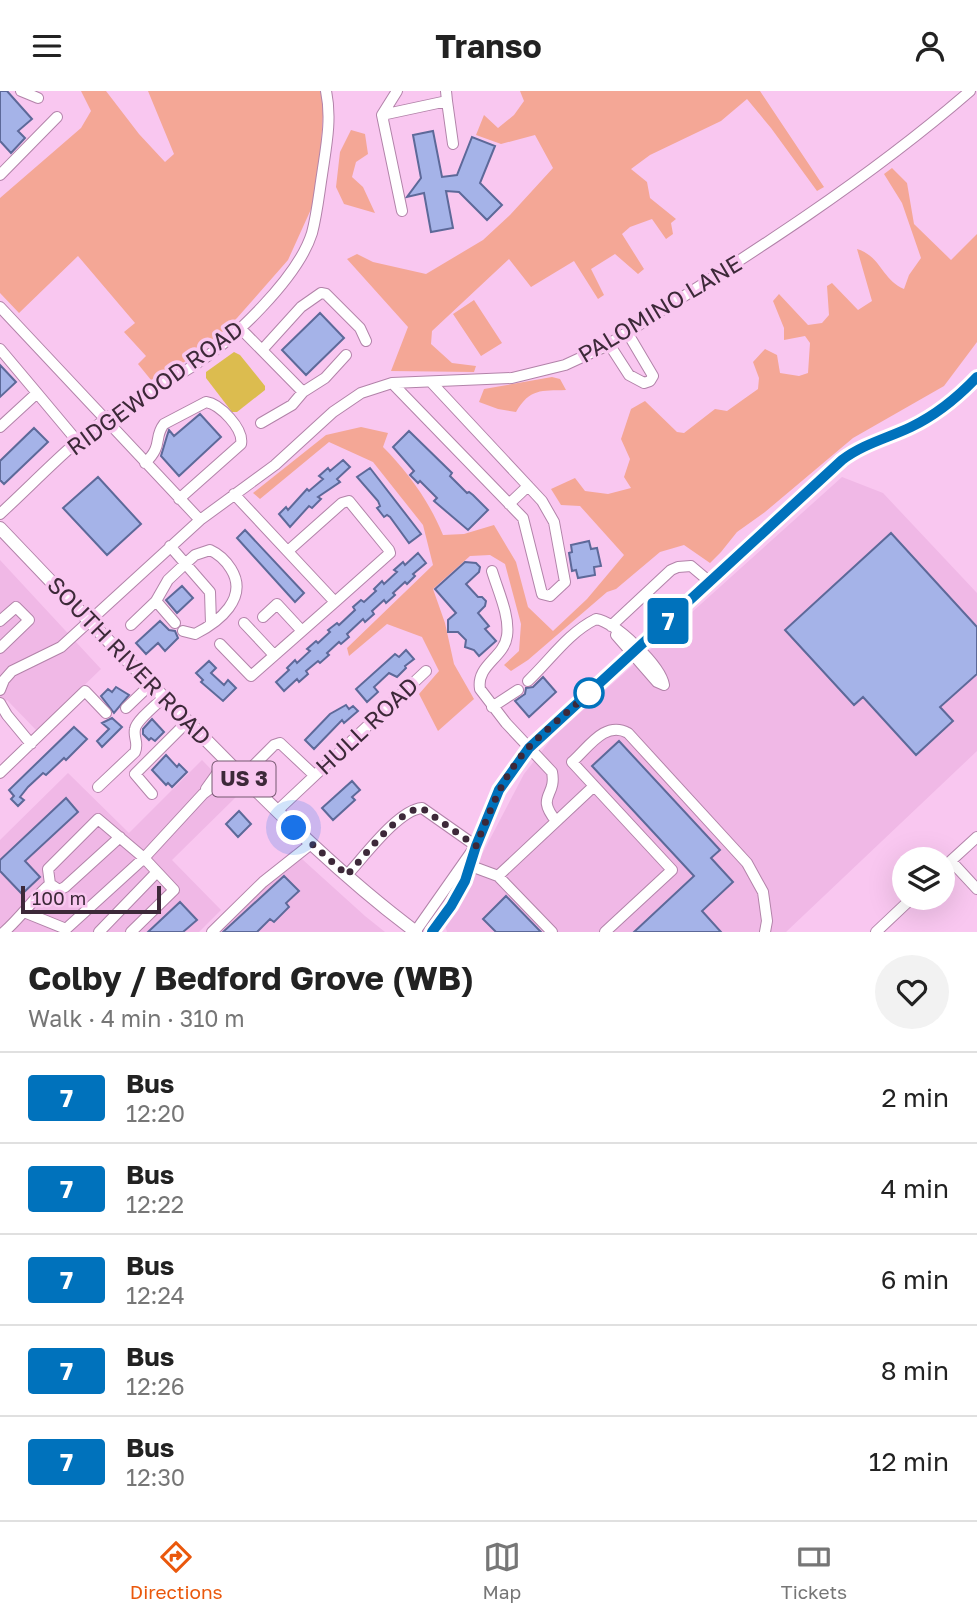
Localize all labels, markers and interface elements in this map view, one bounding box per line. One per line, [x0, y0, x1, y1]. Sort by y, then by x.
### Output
icon: menu [28, 27, 66, 65]
text: Transo [435, 27, 542, 65]
icon: person [911, 27, 949, 65]
street label: PALOMINO LANE [573, 248, 746, 368]
street label: RIDGEWOOD ROAD [61, 314, 248, 460]
street label: SOUTH RIVER ROAD [42, 570, 217, 750]
line badge: 7 [645, 598, 691, 644]
text: 7 [661, 606, 675, 635]
street label: HULL ROAD [309, 671, 423, 780]
unlabelled marker [574, 678, 604, 708]
road number: US 3 [212, 761, 276, 797]
your location [276, 810, 311, 845]
map controls [892, 847, 955, 910]
button: layers [892, 847, 955, 910]
scale bar [21, 883, 161, 915]
text: 100 m [32, 886, 86, 909]
button: heart [875, 955, 949, 1029]
text: Colby / Bedford Grove (WB) [28, 958, 474, 997]
text: Walk · 4 min · 310 m [28, 1004, 245, 1032]
text: Bus [126, 1068, 174, 1099]
text: 2 min [881, 1082, 949, 1113]
text: 7 [60, 1083, 73, 1112]
text: 12:20 [126, 1099, 185, 1127]
text: Bus [126, 1159, 174, 1190]
text: 4 min [881, 1173, 949, 1204]
text: 7 [60, 1174, 73, 1203]
text: 12:22 [126, 1190, 184, 1218]
text: Bus [126, 1250, 174, 1281]
text: 6 min [881, 1264, 949, 1295]
text: 7 [60, 1265, 73, 1294]
text: 12:24 [126, 1281, 185, 1309]
text: Bus [126, 1341, 174, 1372]
text: 8 min [881, 1355, 949, 1386]
text: 7 [60, 1356, 73, 1385]
text: 12:26 [126, 1372, 185, 1400]
text: Bus [126, 1432, 174, 1463]
text: 12 min [869, 1446, 949, 1477]
text: 7 [60, 1447, 73, 1476]
text: 12:30 [126, 1463, 185, 1491]
tab: Directions [130, 1538, 223, 1603]
tab: Map [482, 1538, 521, 1603]
tab: Tickets [781, 1538, 847, 1603]

